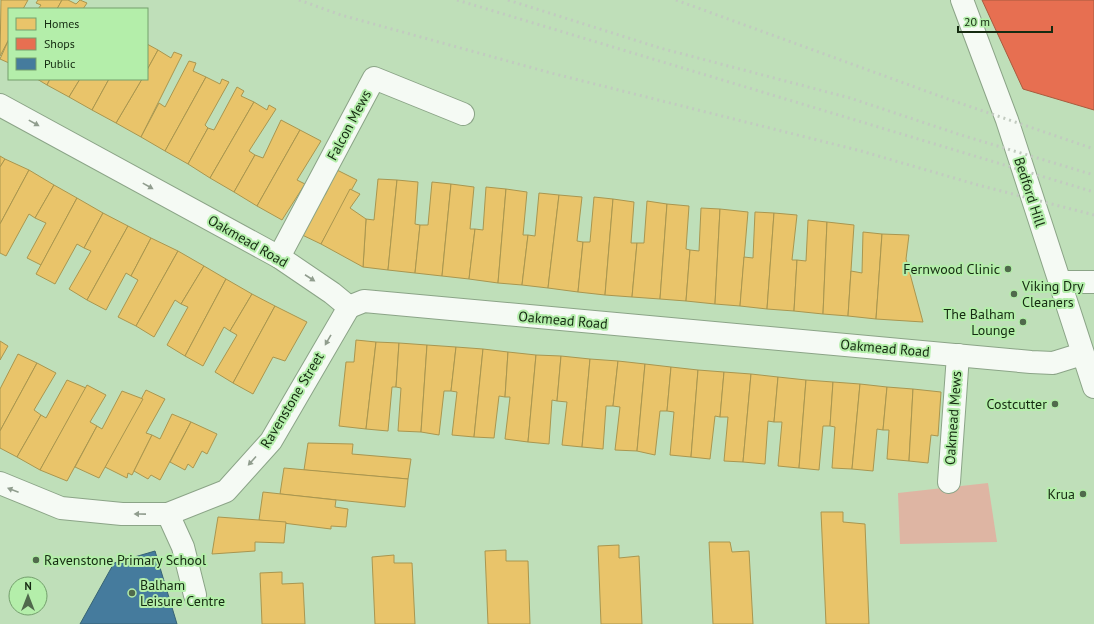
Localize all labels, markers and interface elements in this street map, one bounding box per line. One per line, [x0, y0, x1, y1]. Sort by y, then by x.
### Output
legend [8, 8, 148, 80]
scale bar [958, 8, 1052, 34]
text: 20 m [964, 14, 990, 29]
text: Homes [44, 16, 79, 31]
text: Shops [44, 36, 75, 51]
text: Public [44, 56, 76, 71]
street label: Falcon Mews [323, 87, 375, 163]
one-way arrow [28, 120, 40, 127]
street label: Bedford Hill [1010, 155, 1050, 229]
one-way arrow [142, 182, 154, 189]
street label: Oakmead Road [205, 211, 291, 271]
place label: Fernwood Clinic [903, 260, 1000, 278]
marker: Fernwood Clinic [1003, 264, 1013, 274]
one-way arrow [305, 274, 315, 282]
place label: Viking Dry Cleaners [1021, 277, 1084, 311]
marker: Viking Dry Cleaners [1009, 289, 1019, 299]
place label: The Balham Lounge [944, 305, 1015, 339]
street label: Oakmead Road [518, 307, 608, 333]
marker: The Balham Lounge [1018, 317, 1028, 327]
one-way arrow [325, 334, 332, 346]
street label: Oakmead Road [840, 335, 930, 361]
street label: Ravenstone Street [256, 349, 328, 451]
street label: Oakmead Mews [941, 370, 965, 466]
place label: Costcutter [986, 395, 1047, 413]
marker: Costcutter [1050, 399, 1060, 409]
one-way arrow [248, 457, 257, 466]
place label: Krua [1048, 485, 1075, 503]
one-way arrow [7, 486, 19, 492]
marker: Krua [1078, 489, 1088, 499]
one-way arrow [133, 511, 146, 517]
place label: Ravenstone Primary School [44, 551, 206, 569]
marker: Ravenstone Primary School [31, 555, 41, 565]
north arrow [8, 576, 48, 616]
place label: Balham Leisure Centre [140, 576, 225, 610]
text: N [24, 579, 32, 593]
marker: Balham Leisure Centre [127, 588, 137, 598]

